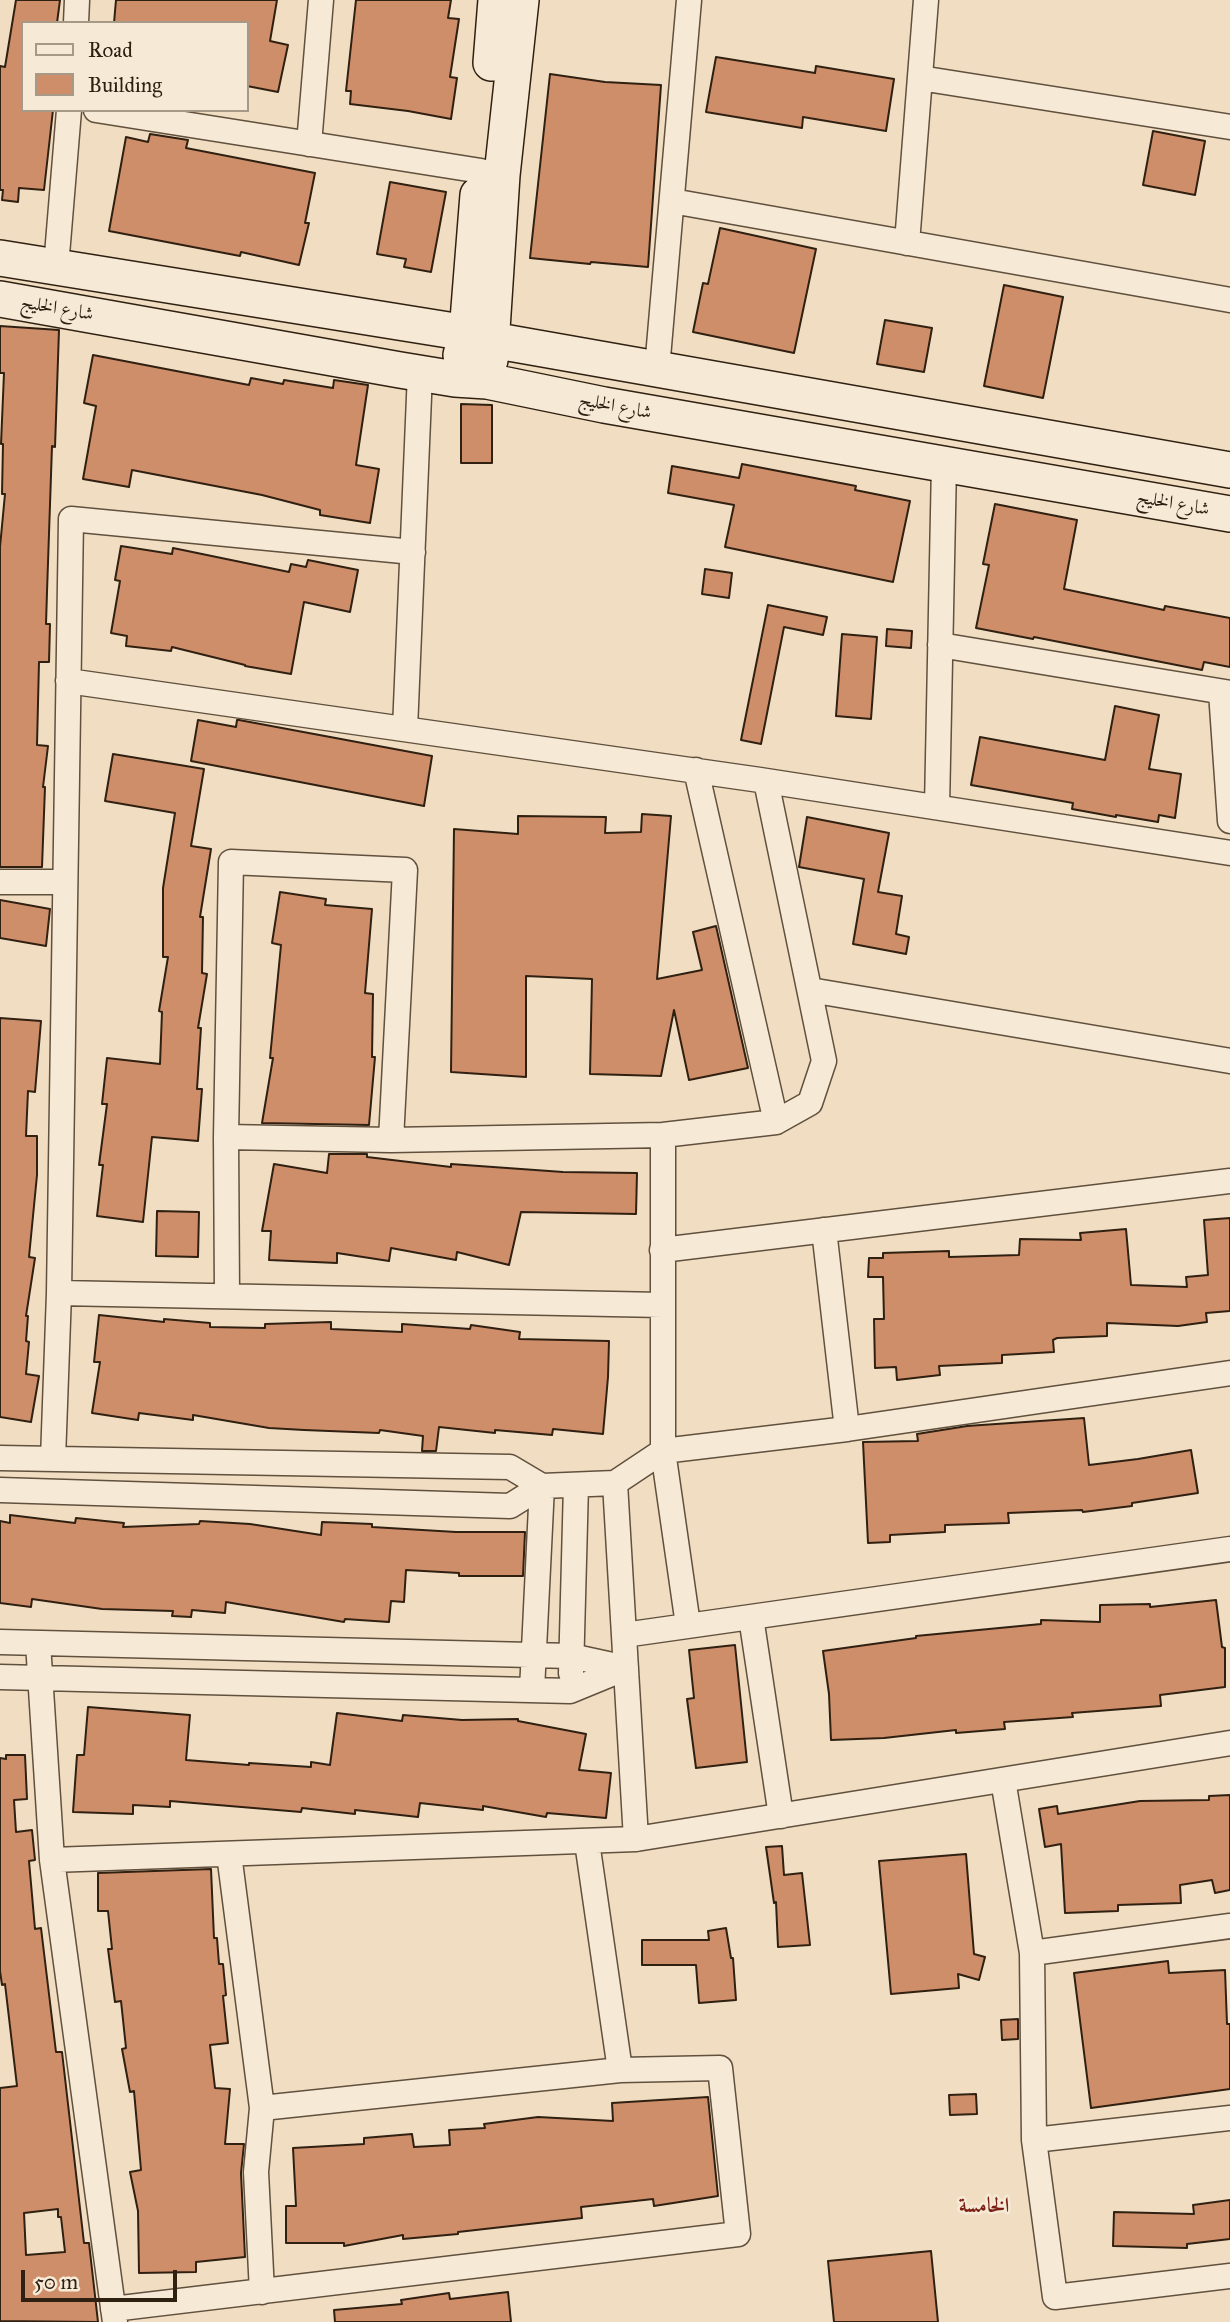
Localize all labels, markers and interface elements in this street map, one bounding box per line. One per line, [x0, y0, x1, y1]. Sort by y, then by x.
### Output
legend [21, 21, 248, 112]
text: Road [88, 37, 133, 63]
text: Building [88, 72, 162, 98]
street label: شارع الخليج [19, 291, 95, 327]
street label: شارع الخليج [577, 389, 653, 425]
street label: شارع الخليج [1135, 486, 1211, 522]
district label: الخامسة [959, 2194, 1009, 2220]
scale bar [24, 2256, 180, 2300]
text: 50 m [34, 2269, 78, 2295]

